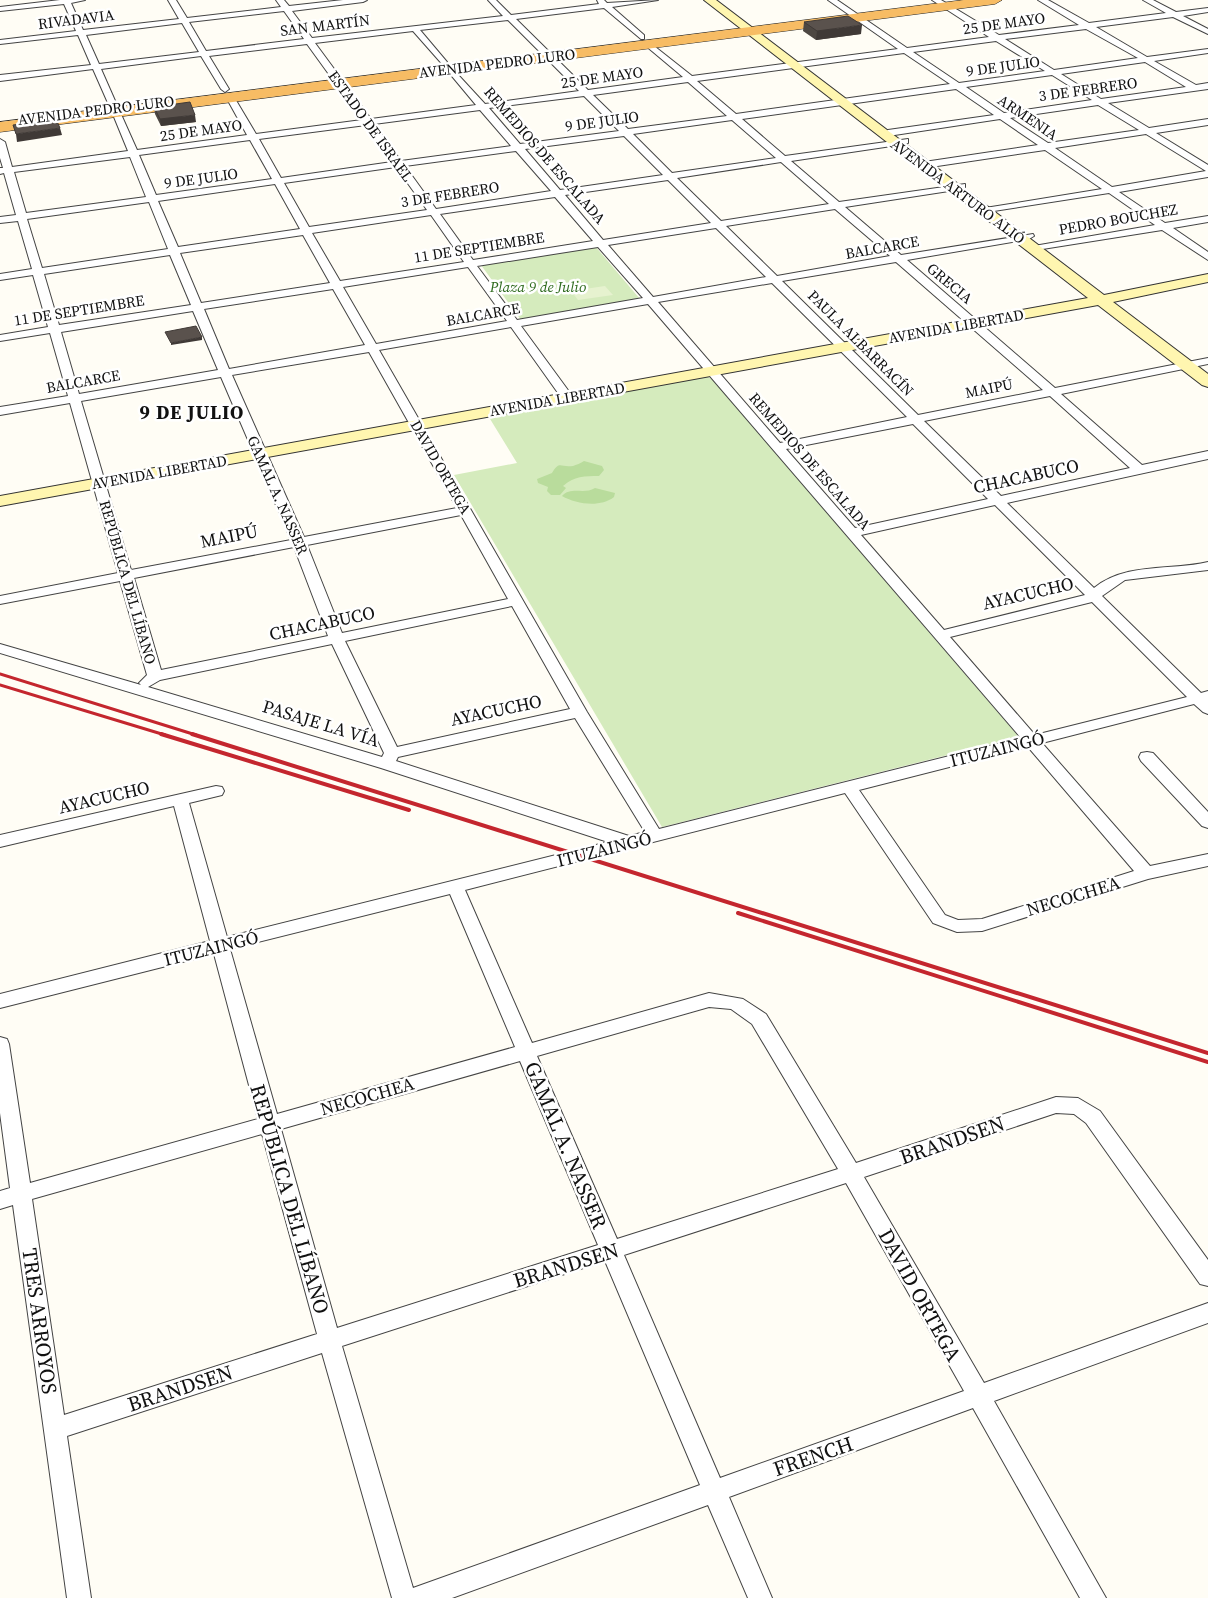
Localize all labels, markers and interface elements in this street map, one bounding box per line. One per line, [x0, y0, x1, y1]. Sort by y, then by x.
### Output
street label: RIVADAVIA [36, 4, 116, 34]
street label: 25 DE MAYO [962, 7, 1046, 39]
street label: SAN MARTÍN [279, 9, 371, 41]
street label: AVENIDA PEDRO LURO [418, 43, 576, 83]
street label: 9 DE JULIO [965, 50, 1041, 82]
street label: 25 DE MAYO [560, 61, 644, 93]
street label: ESTADO DE ISRAEL [323, 66, 419, 186]
street label: 3 DE FEBRERO [1037, 72, 1139, 106]
street label: REMEDIOS DE ESCALADA [479, 82, 611, 228]
street label: ARMENIA [994, 89, 1062, 145]
street label: AVENIDA PEDRO LURO [17, 90, 175, 130]
street label: 9 DE JULIO [564, 105, 640, 137]
street label: 25 DE MAYO [159, 114, 243, 146]
street label: AVENIDA ARTURO ALIÓ [886, 133, 1030, 249]
street label: 9 DE JULIO [163, 162, 239, 194]
street label: 3 DE FEBRERO [399, 176, 501, 212]
street label: PEDRO BOUCHEZ [1057, 198, 1179, 240]
street label: 11 DE SEPTIEMBRE [412, 226, 546, 268]
street label: BALCARCE [843, 230, 921, 264]
street label: GRECIA [923, 258, 977, 308]
park label: Plaza 9 de Julio [489, 276, 586, 297]
street label: PAULA ALBARRACÍN [803, 285, 919, 401]
street label: 11 DE SEPTIEMBRE [12, 289, 146, 331]
street label: BALCARCE [444, 297, 522, 331]
street label: AVENIDA LIBERTAD [887, 304, 1025, 348]
street label: BALCARCE [44, 364, 122, 398]
street label: MAIPÚ [963, 373, 1015, 403]
street label: AVENIDA LIBERTAD [488, 377, 626, 421]
street label: REMEDIOS DE ESCALADA [744, 388, 876, 534]
district label: 9 DE JULIO [140, 399, 244, 425]
street label: DAVID ORTEGA [406, 416, 476, 518]
street label: GAMAL A. NASSER [242, 432, 314, 558]
street label: AVENIDA LIBERTAD [90, 450, 228, 494]
street label: CHACABUCO [971, 453, 1081, 499]
street label: REPÚBLICA DEL LÍBANO [94, 497, 162, 667]
street label: MAIPÚ [198, 518, 260, 554]
street label: AYACUCHO [980, 570, 1076, 616]
street label: CHACABUCO [267, 600, 377, 646]
street label: AYACUCHO [448, 688, 544, 732]
street label: PASAJE LA VÍA [260, 693, 382, 753]
street label: ITUZAINGÓ [947, 725, 1047, 773]
street label: AYACUCHO [56, 774, 152, 820]
street label: ITUZAINGÓ [554, 825, 654, 873]
street label: NECOCHEA [1023, 870, 1123, 922]
street label: ITUZAINGÓ [161, 924, 261, 972]
street label: GAMAL A. NASSER [518, 1057, 614, 1233]
street label: NECOCHEA [317, 1071, 417, 1121]
street label: REPÚBLICA DEL LÍBANO [243, 1081, 337, 1317]
street label: BRANDSEN [896, 1109, 1008, 1171]
street label: DAVID ORTEGA [872, 1223, 968, 1367]
street label: BRANDSEN [510, 1235, 622, 1295]
street label: TRES ARROYOS [15, 1246, 65, 1396]
street label: BRANDSEN [124, 1357, 236, 1419]
street label: FRENCH [769, 1429, 857, 1483]

